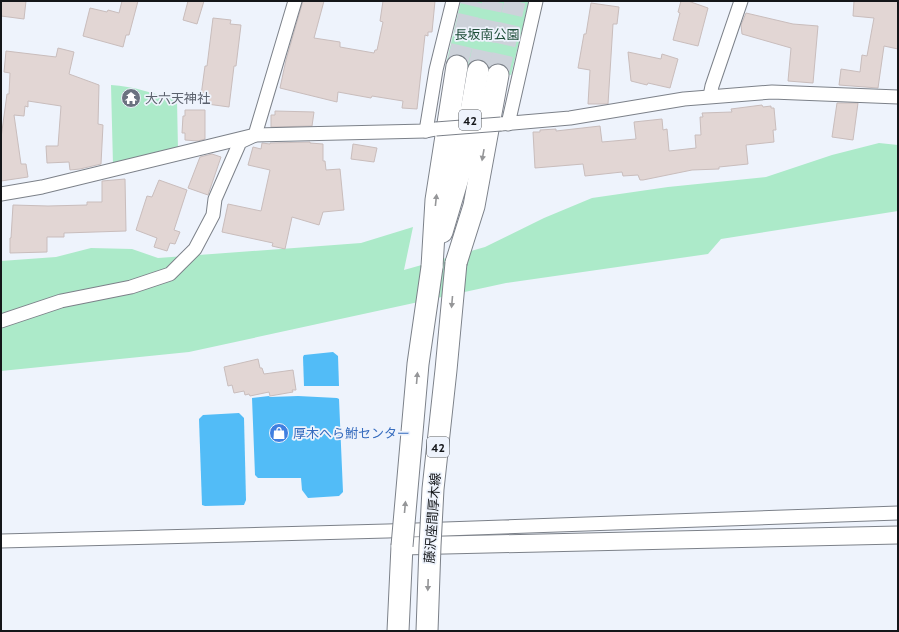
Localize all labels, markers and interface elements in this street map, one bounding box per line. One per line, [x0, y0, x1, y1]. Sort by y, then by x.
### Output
park label: 長坂南公園 [454, 26, 520, 42]
temple icon: 大六天神社 [120, 87, 142, 109]
place label: 大六天神社 [145, 90, 210, 106]
road number: 42 [459, 110, 481, 130]
one-way arrow [480, 148, 486, 161]
one-way arrow [433, 194, 439, 206]
one-way arrow [449, 296, 456, 308]
one-way arrow [414, 372, 420, 384]
shop icon: 厚木へら鮒センター [268, 422, 290, 444]
place label: 厚木へら鮒センター [293, 425, 410, 441]
road number: 42 [427, 437, 449, 457]
street label: 藤沢座間厚木線 [421, 472, 443, 564]
one-way arrow [402, 501, 409, 513]
one-way arrow [425, 579, 432, 591]

